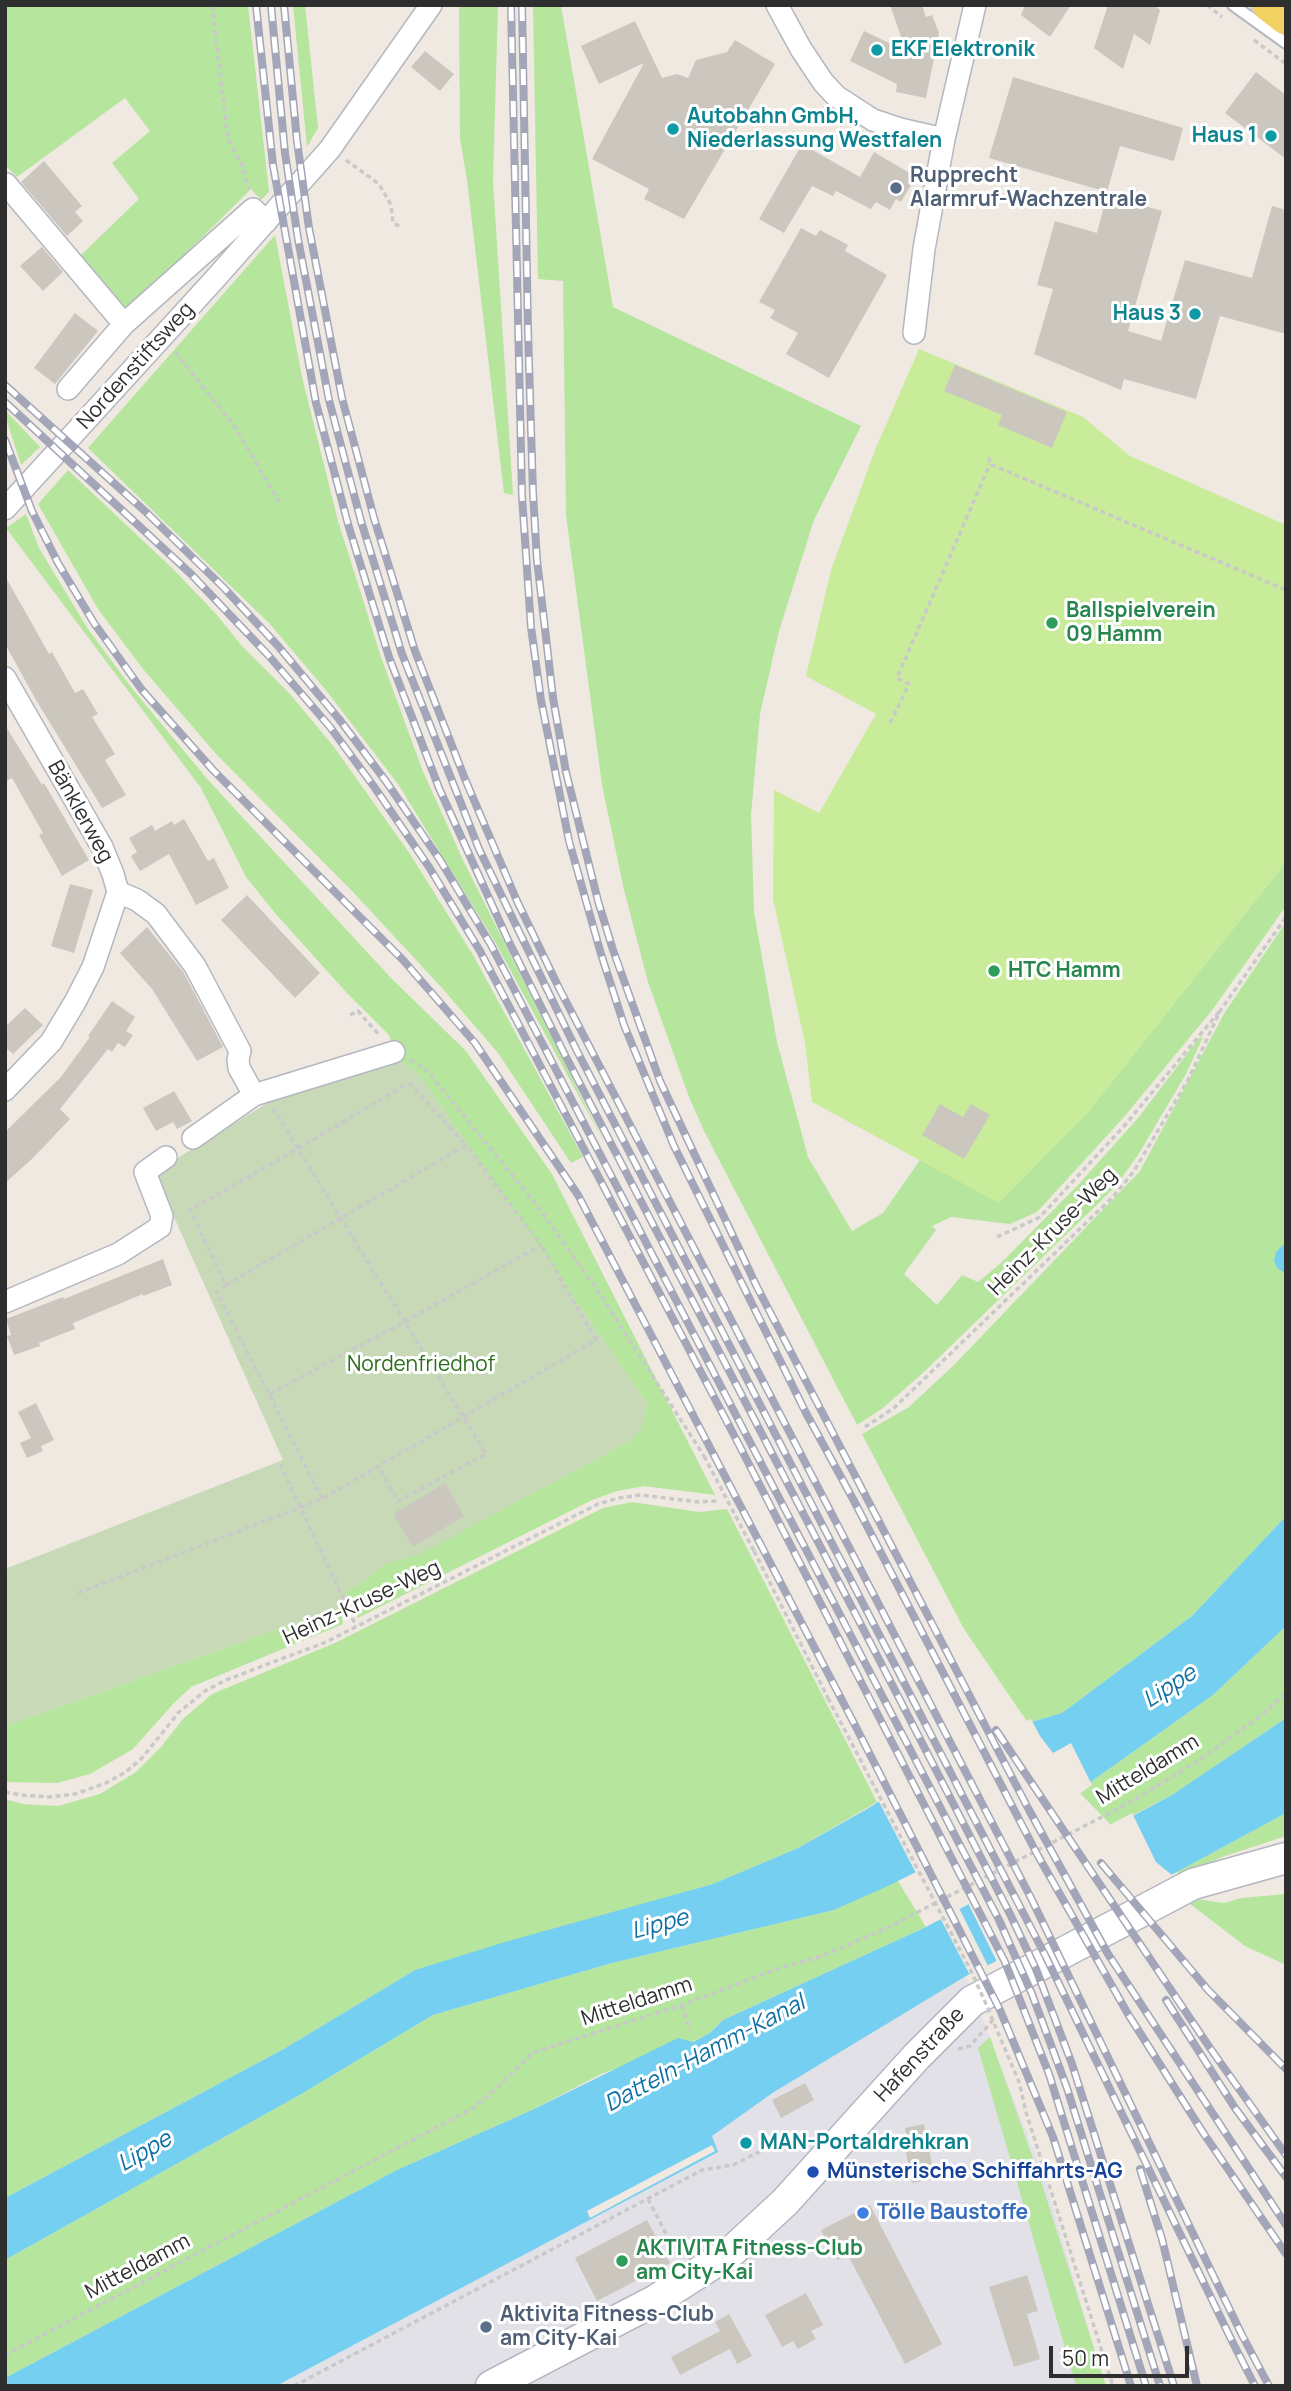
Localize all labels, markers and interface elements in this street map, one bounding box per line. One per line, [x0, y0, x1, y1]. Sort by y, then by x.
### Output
place label: EKF Elektronik [891, 37, 1035, 63]
marker: EKF Elektronik [869, 42, 885, 58]
place label: Autobahn GmbH, Niederlassung Westfalen [687, 104, 942, 154]
marker: Autobahn GmbH, Niederlassung Westfalen [665, 121, 681, 137]
place label: Haus 1 [1192, 123, 1257, 149]
marker: Haus 1 [1263, 128, 1279, 144]
place label: Rupprecht Alarmruf-Wachzentrale [910, 163, 1147, 213]
marker: Rupprecht Alarmruf-Wachzentrale [888, 180, 904, 196]
street label: Nordenstiftsweg [72, 297, 200, 435]
place label: Haus 3 [1113, 301, 1181, 327]
marker: Haus 3 [1187, 306, 1203, 322]
place label: Ballspielverein 09 Hamm [1066, 598, 1216, 648]
marker: Ballspielverein 09 Hamm [1044, 615, 1060, 631]
street label: Bänklerweg [42, 757, 118, 867]
place label: HTC Hamm [1008, 958, 1121, 984]
marker: HTC Hamm [986, 963, 1002, 979]
street label: Heinz-Kruse-Weg [984, 1163, 1122, 1301]
park label: Nordenfriedhof [347, 1352, 495, 1378]
street label: Heinz-Kruse-Weg [279, 1556, 445, 1650]
water label: Lippe [1138, 1660, 1202, 1714]
street label: Mitteldamm [1092, 1730, 1204, 1810]
water label: Lippe [629, 1904, 691, 1946]
street label: Mitteldamm [578, 1972, 696, 2032]
water label: Datteln-Hamm-Kanal [600, 1990, 810, 2118]
street label: Hafenstraße [870, 2002, 970, 2108]
water label: Lippe [113, 2126, 177, 2178]
place label: MAN-Portaldrehkran [760, 2130, 969, 2156]
marker: MAN-Portaldrehkran [738, 2135, 754, 2151]
place label: Münsterische Schiffahrts-AG [827, 2159, 1123, 2185]
marker: Münsterische Schiffahrts-AG [805, 2164, 821, 2180]
place label: Tölle Baustoffe [877, 2200, 1028, 2226]
marker: Tölle Baustoffe [855, 2205, 871, 2221]
street label: Mitteldamm [81, 2229, 195, 2305]
place label: AKTIVITA Fitness-Club am City-Kai [636, 2236, 863, 2286]
marker: AKTIVITA Fitness-Club am City-Kai [614, 2253, 630, 2269]
place label: Aktivita Fitness-Club am City-Kai [500, 2302, 714, 2352]
marker: Aktivita Fitness-Club am City-Kai [478, 2319, 494, 2335]
scale bar [1053, 2332, 1193, 2376]
text: 50 m [1062, 2344, 1109, 2372]

